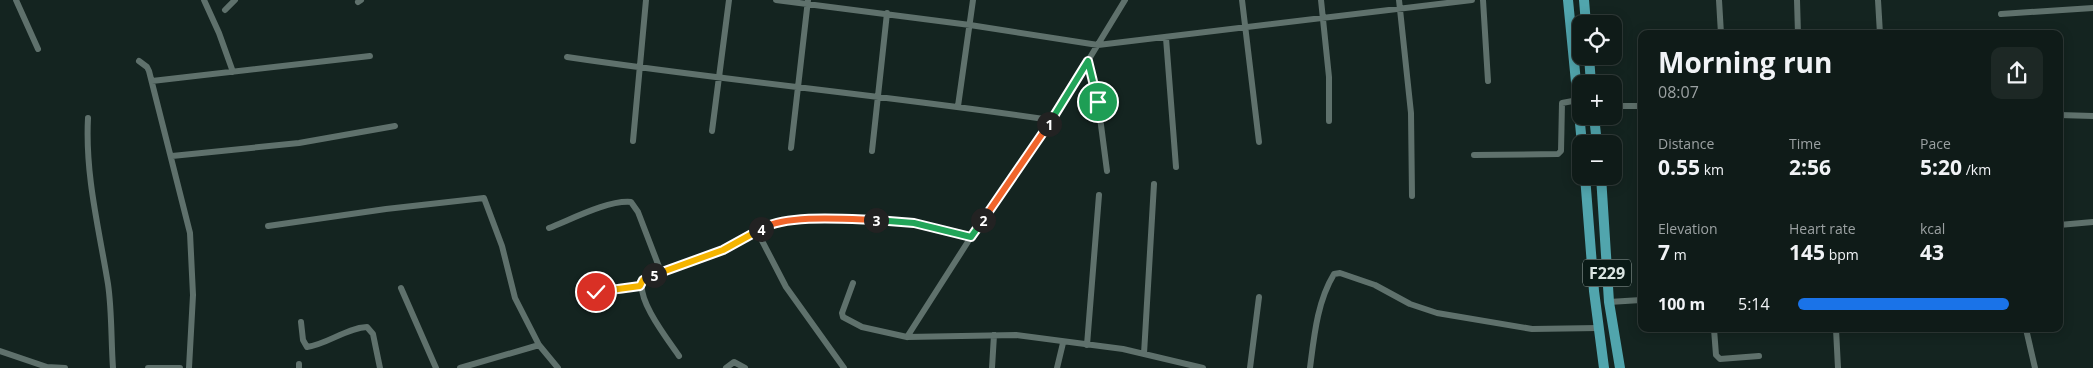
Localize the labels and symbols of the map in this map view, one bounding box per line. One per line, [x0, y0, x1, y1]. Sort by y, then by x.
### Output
pin [1077, 81, 1119, 123]
pin: 1 [1036, 112, 1062, 136]
pin: 3 [864, 208, 888, 232]
pin: 2 [970, 208, 996, 232]
pin: 4 [748, 216, 774, 242]
road number: F229 [1583, 260, 1631, 286]
pin: 5 [642, 262, 666, 288]
pin [575, 271, 617, 313]

